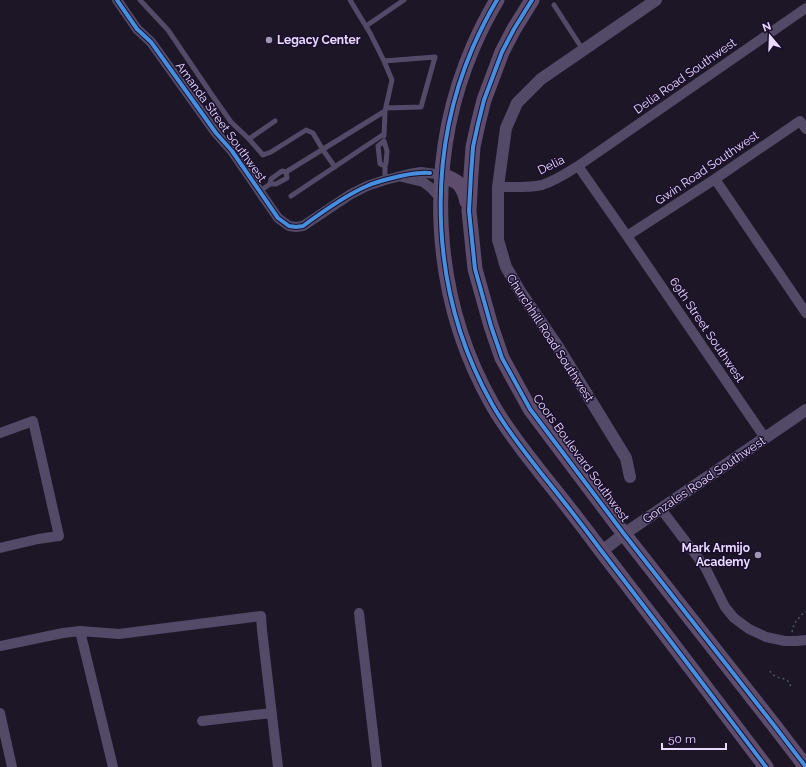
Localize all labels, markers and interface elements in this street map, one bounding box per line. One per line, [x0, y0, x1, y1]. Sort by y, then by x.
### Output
north arrow [750, 16, 790, 56]
text: N [761, 20, 773, 35]
place label: Legacy Center [277, 33, 361, 47]
marker: Legacy Center [264, 35, 274, 45]
street label: Delia Road Southwest [631, 35, 739, 117]
street label: Amanda Street Southwest [173, 59, 269, 185]
street label: Gwin Road Southwest [653, 128, 761, 208]
street label: Delia [535, 153, 567, 177]
street label: Churchhill Road Southwest [503, 272, 597, 404]
street label: 69th Street Southwest [667, 275, 747, 385]
street label: Coors Boulevard Southwest [530, 392, 632, 524]
street label: Gonzales Road Southwest [640, 434, 768, 526]
place label: Mark Armijo Academy [682, 541, 750, 569]
marker: Mark Armijo Academy [753, 550, 763, 560]
scale bar [662, 725, 726, 751]
text: 50 m [668, 732, 696, 746]

